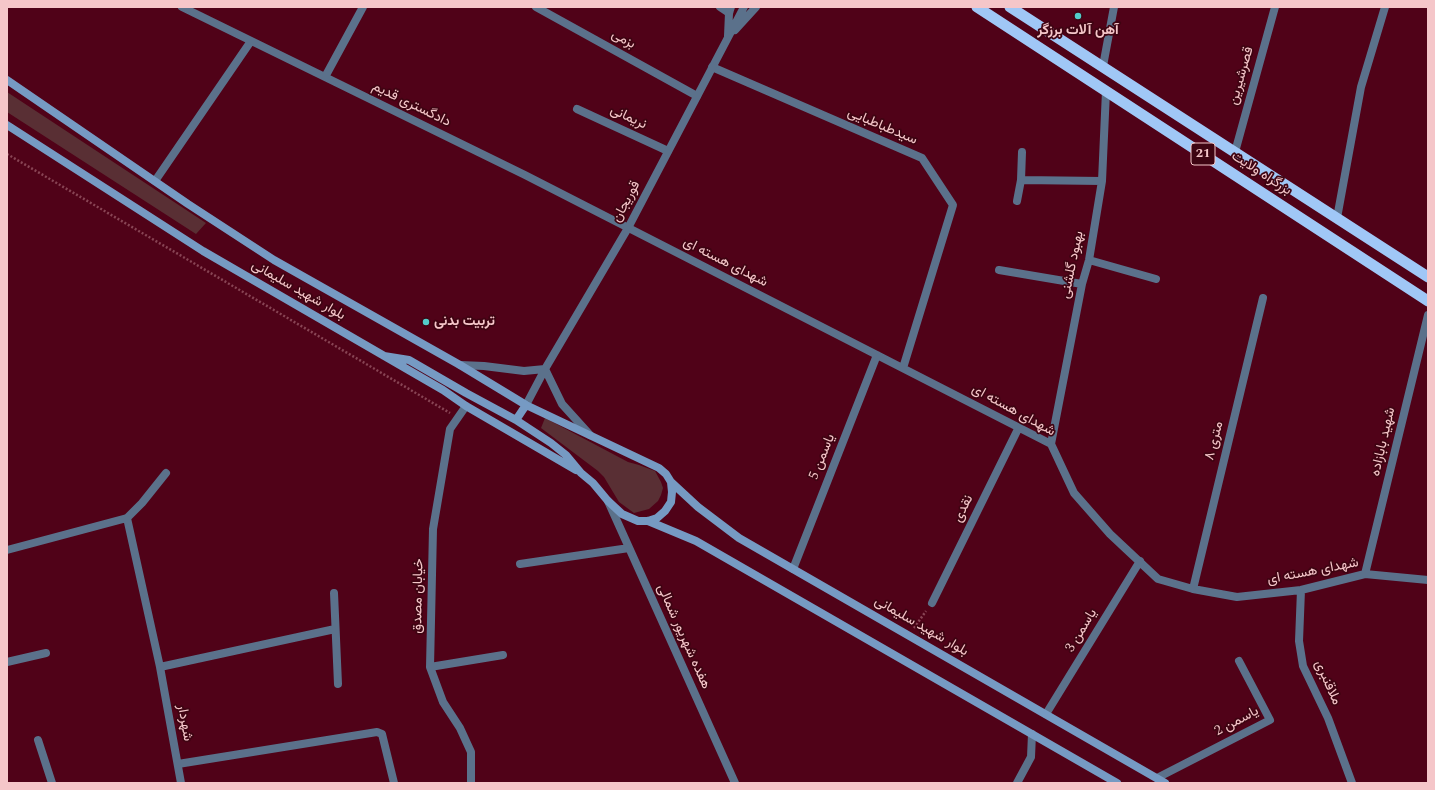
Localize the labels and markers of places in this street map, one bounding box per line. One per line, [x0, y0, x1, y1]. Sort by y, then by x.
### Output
marker: آهن آلات برزگر [1073, 11, 1083, 21]
place label: آهن آلات برزگر [1037, 23, 1119, 39]
place label: تربیت بدنی [434, 314, 495, 330]
marker: تربیت بدنی [421, 317, 431, 327]

